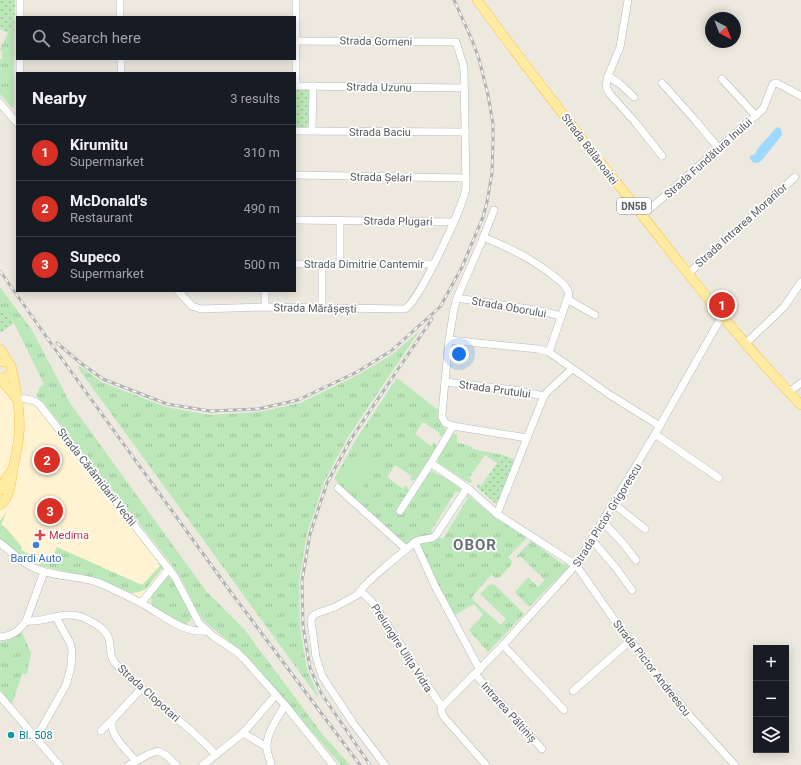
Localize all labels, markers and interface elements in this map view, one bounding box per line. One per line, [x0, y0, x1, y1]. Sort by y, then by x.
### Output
north arrow [705, 12, 741, 48]
search box [16, 16, 296, 60]
icon: search [30, 27, 52, 49]
text: Search here [62, 29, 141, 47]
street label: Strada Gorneni [340, 34, 412, 49]
street label: Strada Uzunu [346, 80, 412, 95]
text: Nearby [32, 88, 87, 108]
text: 3 results [230, 91, 280, 106]
street label: Strada Bălănoaiei [559, 111, 621, 187]
street label: Strada Fundătura Inului [662, 116, 755, 201]
street label: Strada Baciu [349, 126, 411, 139]
text: Kirumitu [70, 136, 128, 154]
text: 1 [41, 145, 49, 160]
text: 310 m [243, 145, 280, 160]
text: Supermarket [70, 154, 144, 169]
street label: Strada Șelari [350, 170, 412, 185]
street label: Strada Intrarea Morarilor [693, 180, 790, 270]
text: McDonald's [70, 192, 148, 210]
road number: DN5B [617, 198, 651, 214]
text: 2 [41, 201, 49, 216]
text: 490 m [243, 201, 280, 216]
text: Restaurant [70, 210, 133, 225]
street label: Strada Plugari [363, 214, 432, 229]
text: Supeco [70, 248, 120, 266]
text: 3 [41, 257, 49, 272]
text: 500 m [243, 257, 280, 272]
street label: Strada Dimitrie Cantemir [304, 258, 424, 271]
text: Supermarket [70, 266, 144, 281]
pin: 1 [709, 290, 735, 320]
street label: Strada Oborului [470, 295, 547, 320]
street label: Strada Mărășești [273, 301, 357, 316]
your location [449, 344, 469, 364]
street label: Strada Prutului [458, 378, 532, 401]
street label: Strada Cărămidarii Vechi [54, 426, 139, 529]
pin: 2 [34, 445, 60, 475]
street label: Strada Pictor Grigorescu [570, 461, 645, 569]
pin: 3 [37, 496, 63, 526]
marker: Medima [34, 529, 46, 541]
place label: Medima [49, 529, 89, 542]
district label: OBOR [453, 536, 497, 554]
marker: Bardi Auto [31, 540, 41, 550]
place label: Bardi Auto [10, 552, 62, 565]
street label: Prelungire Ulița Vidra [368, 602, 435, 695]
street label: Strada Pictor Andreescu [610, 618, 693, 719]
map controls [753, 645, 789, 753]
button: + [753, 645, 789, 681]
street label: Strada Clopotari [115, 662, 182, 725]
street label: Intrarea Păltiniș [478, 680, 539, 745]
button: − [753, 681, 789, 717]
button: layers [753, 717, 789, 753]
place label: Bl. 508 [19, 729, 53, 742]
marker: Bl. 508 [6, 730, 16, 740]

